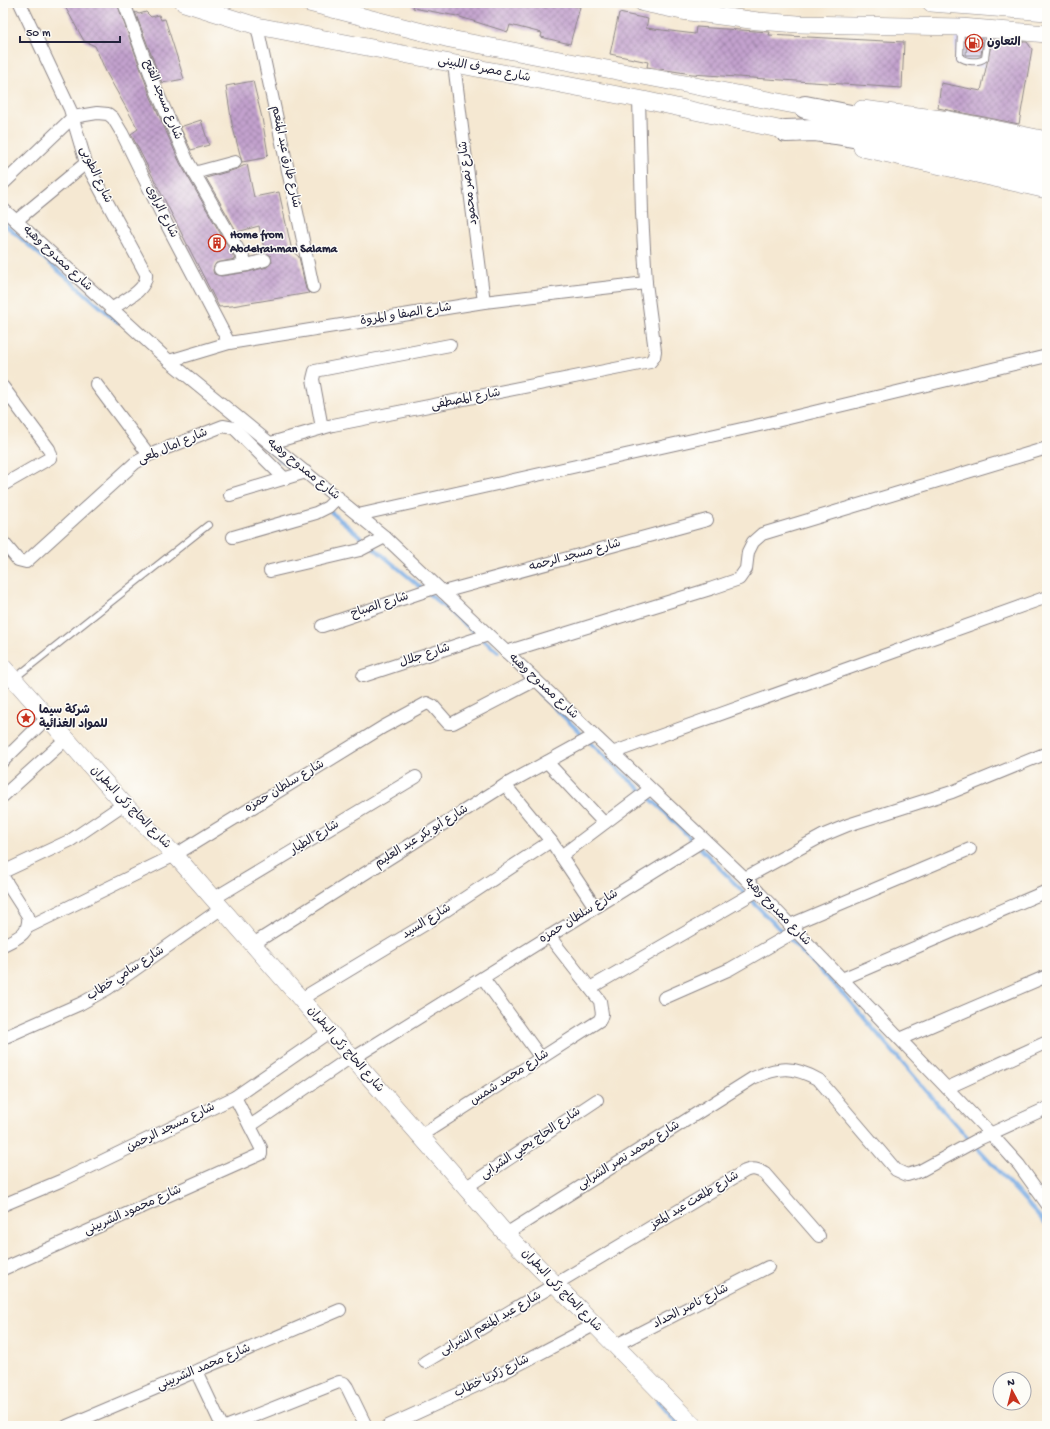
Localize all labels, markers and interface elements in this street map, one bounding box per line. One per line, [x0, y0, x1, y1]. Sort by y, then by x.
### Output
scale bar [20, 18, 120, 44]
text: 50 m [26, 27, 51, 41]
fuel station icon: التعاون [964, 33, 984, 53]
place label: التعاون [987, 36, 1021, 50]
street label: شارع مصرف اللبينى [437, 54, 531, 86]
street label: شارع مسجد الفتح [140, 58, 184, 142]
street label: شارع طارق عبد المنعم [267, 105, 303, 209]
street label: شارع نصر محمود [457, 140, 481, 226]
street label: شارع الطوبى [76, 144, 114, 206]
street label: شارع الراوى [142, 183, 180, 241]
street label: شارع ممدوح وهبه [19, 223, 95, 295]
place label: Home from Abdelrahman Salama [229, 229, 338, 257]
building icon: Home from Abdelrahman Salama [207, 233, 227, 253]
street label: شارع الصفا و المروة [359, 301, 453, 329]
street label: شارع المصطفى [430, 386, 502, 414]
street label: شارع امال لمعى [136, 426, 210, 468]
street label: شارع ممدوح وهبه [264, 436, 342, 504]
street label: شارع مسجد الرحمه [527, 537, 623, 575]
street label: شارع الصباح [349, 590, 411, 622]
street label: شارع جلال [398, 641, 452, 671]
street label: شارع ممدوح وهبه [505, 651, 581, 723]
place label: شركة سيما للمواد الغذائية [39, 703, 108, 732]
place icon: شركة سيما للمواد الغذائية [16, 708, 36, 728]
street label: شارع سلطان حمزه [243, 758, 327, 816]
street label: شارع الحاج زكى البطران [87, 764, 173, 852]
street label: شارع أبو بكر عبد العليم [372, 801, 471, 871]
street label: شارع الطيار [287, 818, 342, 859]
street label: شارع ممدوح وهبه [741, 875, 813, 949]
street label: شارع سلطان حمزه [537, 887, 621, 947]
street label: شارع السيد [400, 902, 454, 942]
street label: شارع سامي خطاب [84, 943, 168, 1006]
street label: شارع الحاج زكى البطران [304, 1004, 386, 1096]
street label: شارع محمد شمس [468, 1047, 552, 1109]
street label: شارع مسجد الرحمن [124, 1101, 218, 1155]
street label: شارع الحاج يحيي الشرابى [478, 1105, 585, 1184]
street label: شارع محمد نصر الشرابى [575, 1119, 683, 1193]
street label: شارع طلعت عبد المعز [647, 1169, 742, 1233]
street label: شارع محمود الشربينى [82, 1183, 184, 1239]
street label: شارع الحاج زكى البطران [518, 1247, 604, 1335]
street label: شارع ناصر الحداد [651, 1282, 731, 1332]
street label: شارع عبد المنعم الشرابى [438, 1289, 544, 1359]
street label: شارع محمد الشربينى [155, 1342, 253, 1394]
street label: شارع زكريا خطاب [452, 1352, 532, 1401]
north arrow [992, 1371, 1032, 1411]
text: N [1007, 1377, 1015, 1389]

